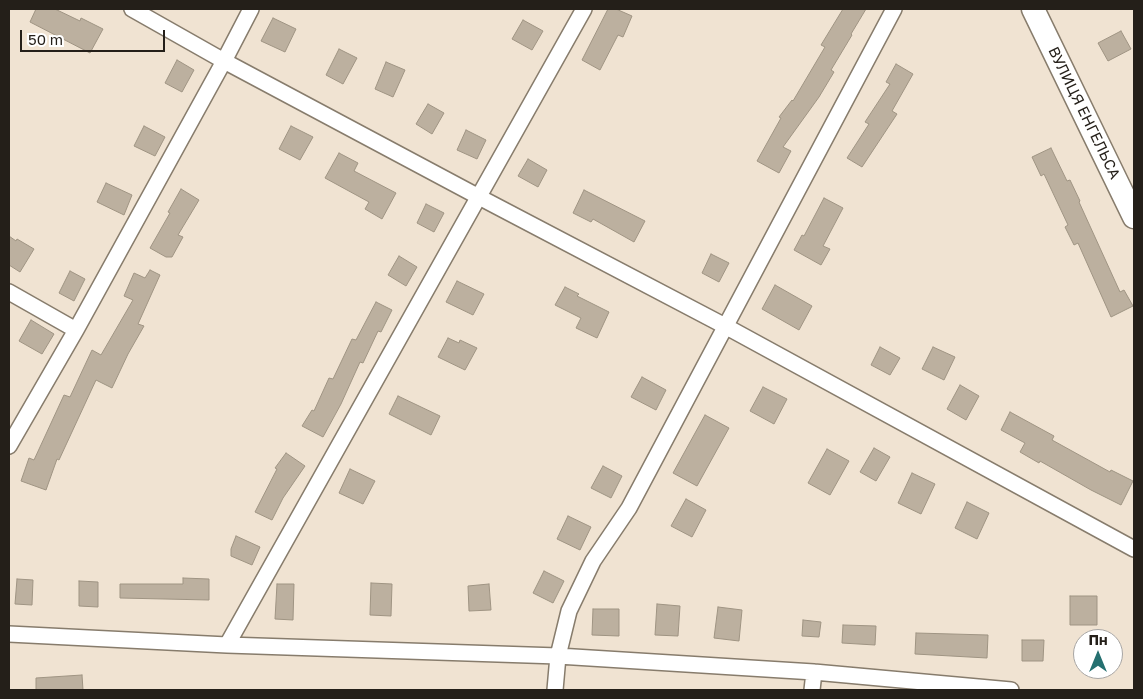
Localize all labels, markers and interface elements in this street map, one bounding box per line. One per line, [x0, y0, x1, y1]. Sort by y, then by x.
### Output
scale bar [22, 20, 168, 52]
text: 50 m [28, 30, 63, 48]
street label: ВУЛИЦЯ ЕНГЕЛЬСА [1044, 44, 1124, 182]
north arrow [1073, 629, 1123, 679]
text: Пн [1088, 631, 1108, 648]

